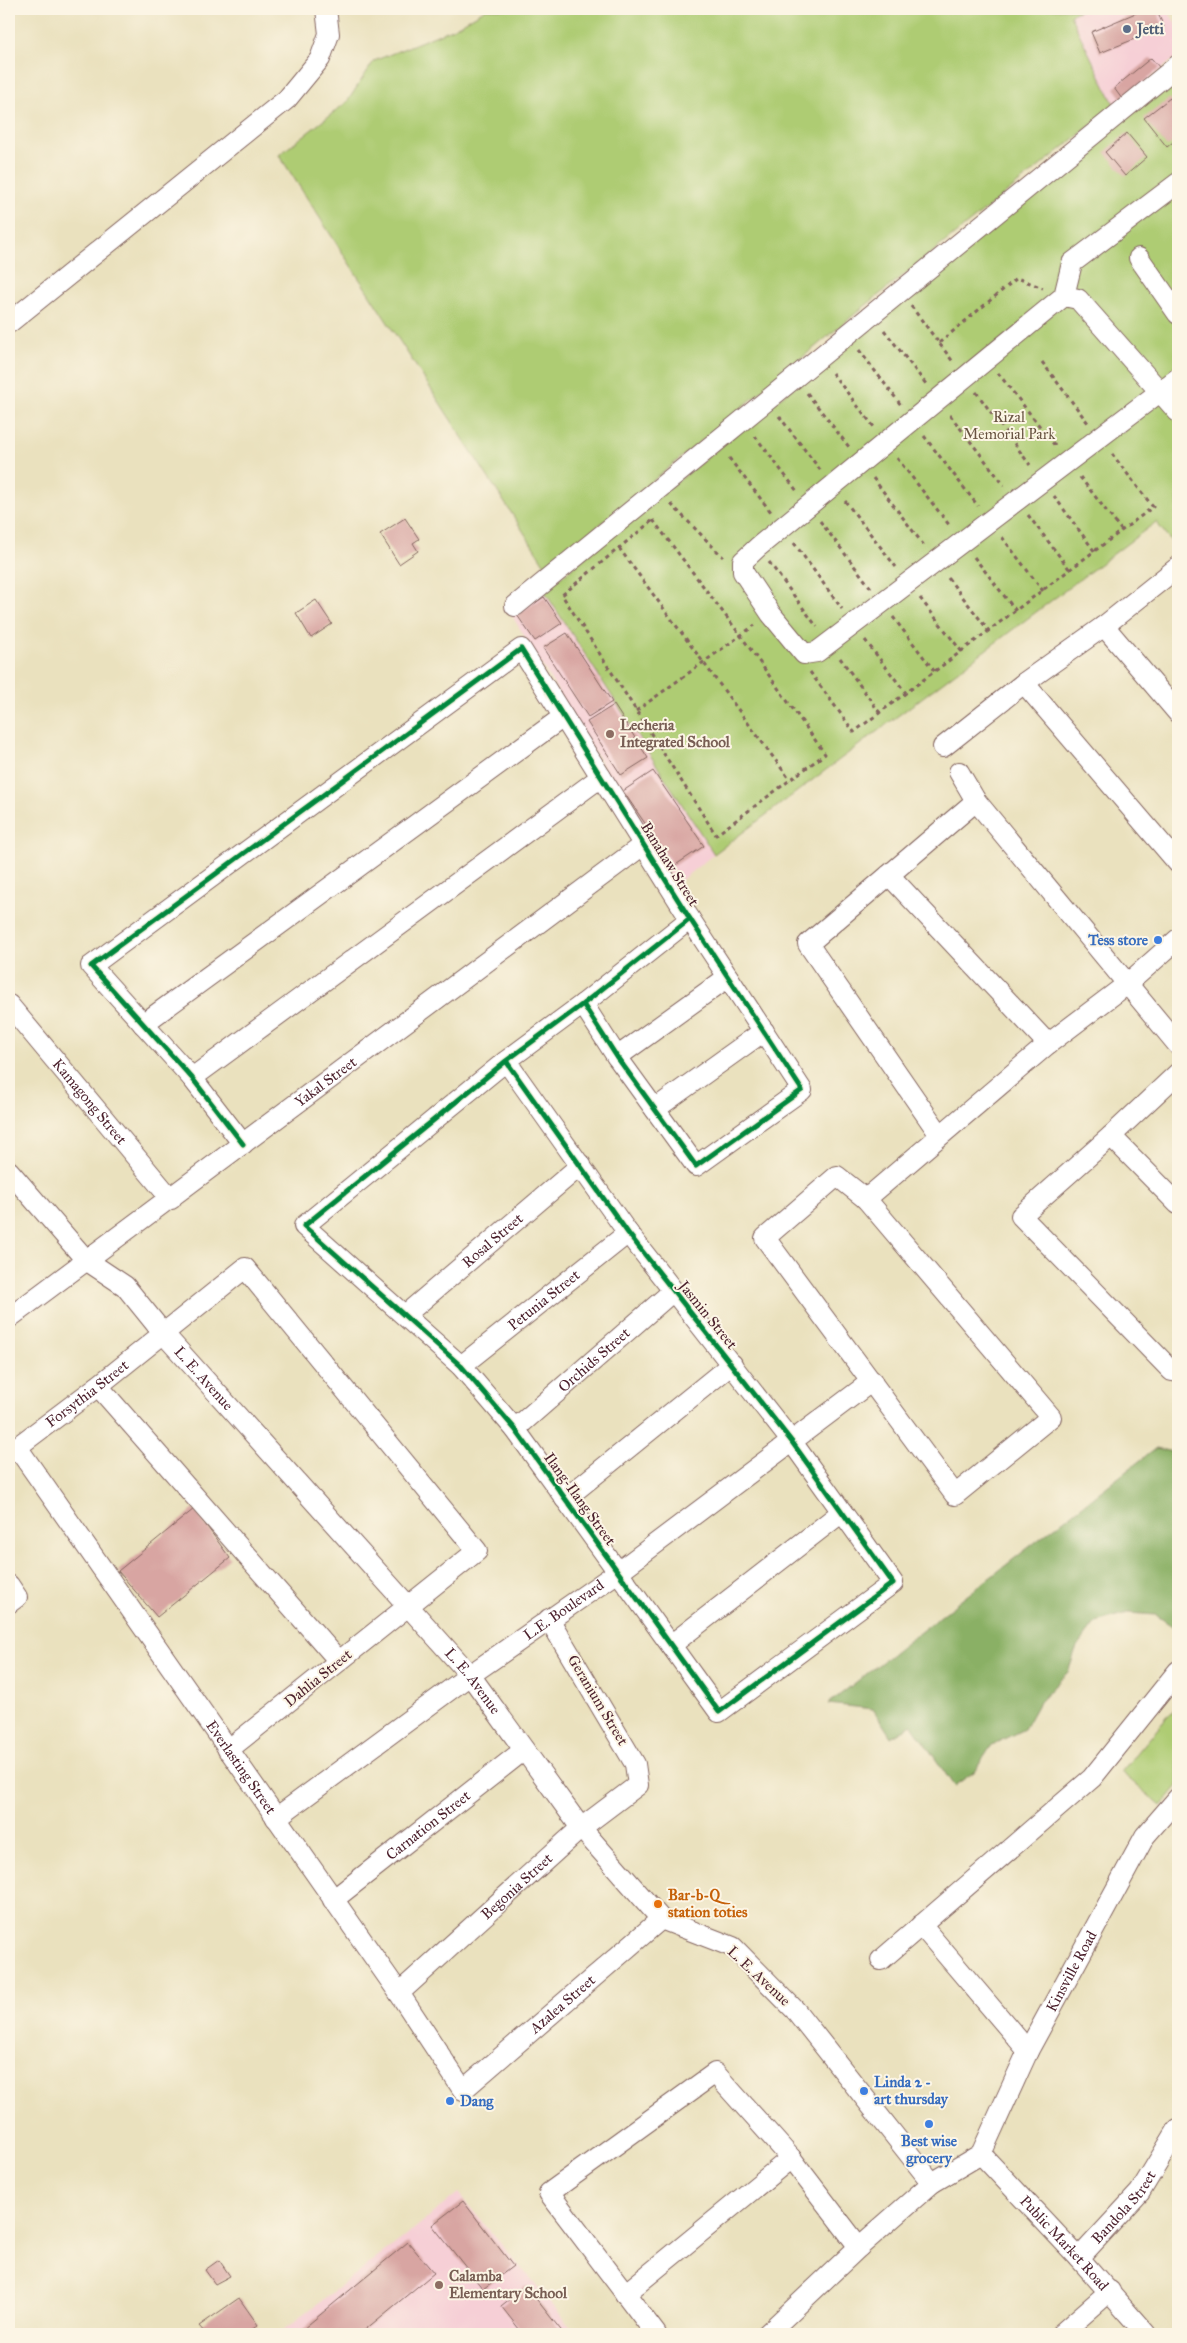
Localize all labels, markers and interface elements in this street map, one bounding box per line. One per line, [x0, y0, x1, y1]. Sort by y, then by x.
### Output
place label: Jetti [1135, 20, 1165, 39]
marker: Jetti [1121, 23, 1133, 35]
park label: Rizal Memorial Park [963, 408, 1055, 443]
place label: Lecheria Integrated School [620, 716, 731, 752]
marker: Lecheria Integrated School [604, 728, 616, 740]
street label: Banahaw Street [637, 819, 703, 910]
place label: Tess store [1087, 931, 1149, 949]
marker: Tess store [1152, 934, 1164, 946]
street label: Yakal Street [291, 1052, 361, 1111]
street label: Kamagong Street [49, 1055, 131, 1149]
street label: Rosal Street [458, 1209, 527, 1271]
street label: Petunia Street [504, 1265, 584, 1334]
street label: Jasmin Street [673, 1276, 741, 1354]
street label: Orchids Street [555, 1323, 634, 1396]
street label: L. E. Avenue [170, 1343, 237, 1414]
street label: Forsythia Street [42, 1356, 133, 1431]
street label: Ilang-Ilang Street [540, 1449, 620, 1550]
street label: L.E. Boulevard [520, 1575, 608, 1644]
street label: L. E. Avenue [441, 1644, 504, 1718]
street label: Dahlia Street [281, 1645, 356, 1711]
street label: Geranium Street [564, 1651, 632, 1749]
street label: Everlasting Street [202, 1717, 281, 1818]
street label: Carnation Street [382, 1786, 475, 1864]
street label: Begonia Street [477, 1849, 557, 1923]
place label: Bar-b-Q station toties [668, 1886, 748, 1921]
marker: Bar-b-Q station toties [652, 1898, 664, 1910]
street label: Kinsville Road [1042, 1927, 1101, 2015]
street label: L. E. Avenue [724, 1942, 794, 2010]
street label: Azalea Street [525, 1971, 599, 2038]
place label: Linda 2 - art thursday [874, 2073, 949, 2109]
marker: Linda 2 - art thursday [858, 2085, 870, 2097]
place label: Dang [460, 2092, 494, 2111]
marker: Dang [444, 2095, 456, 2107]
marker: Best wise grocery [923, 2118, 935, 2130]
place label: Best wise grocery [901, 2132, 958, 2168]
street label: Bandola Street [1088, 2167, 1160, 2247]
street label: Public Market Road [1016, 2192, 1113, 2295]
place label: Calamba Elementary School [449, 2267, 568, 2303]
marker: Calamba Elementary School [433, 2279, 445, 2291]

